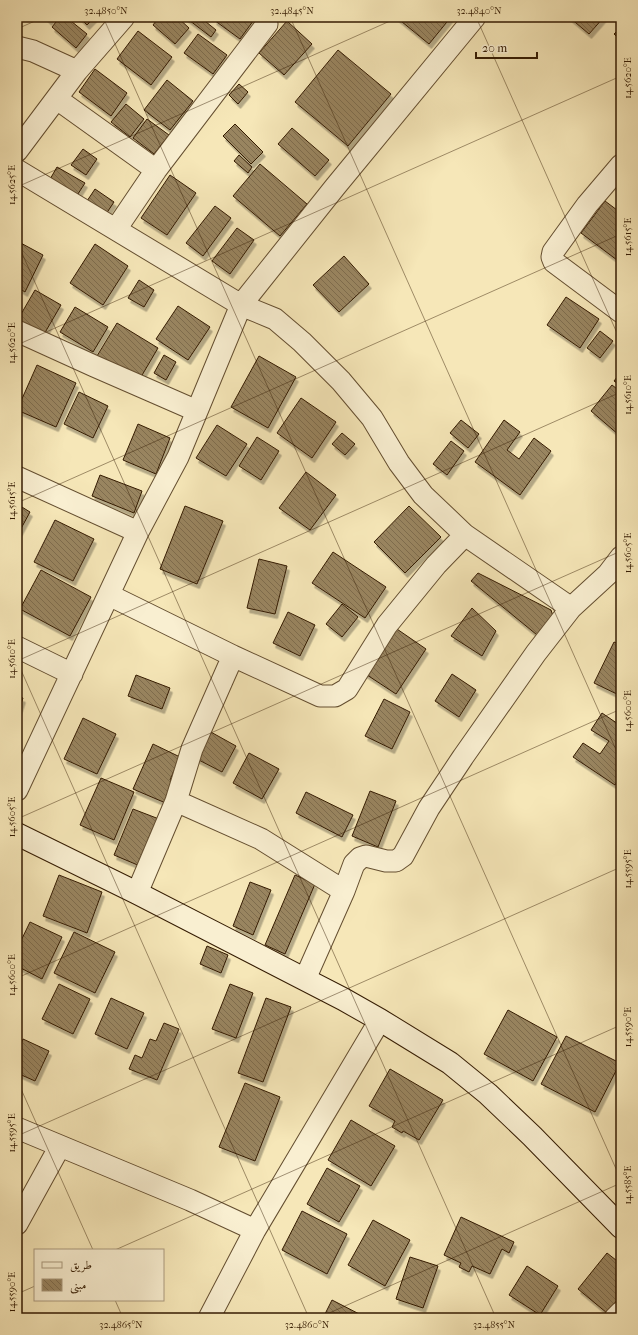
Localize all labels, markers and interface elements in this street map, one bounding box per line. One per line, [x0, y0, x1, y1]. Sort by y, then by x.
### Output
text: 32.4850°N [84, 5, 128, 17]
text: 32.4845°N [270, 5, 314, 17]
text: 32.4840°N [457, 5, 502, 17]
scale bar [476, 34, 537, 60]
text: 20 m [482, 41, 507, 55]
text: 14.5620°E [622, 57, 634, 99]
text: 14.5625°E [6, 165, 18, 205]
text: 14.5615°E [622, 218, 634, 256]
text: 14.5620°E [6, 322, 18, 364]
text: 14.5610°E [622, 375, 634, 415]
text: 14.5615°E [6, 482, 18, 520]
text: 14.5605°E [622, 533, 634, 573]
text: 14.5610°E [6, 639, 18, 679]
text: 14.5600°E [622, 690, 634, 732]
text: 14.5605°E [6, 797, 18, 837]
text: 14.5595°E [622, 849, 634, 889]
text: 14.5600°E [6, 954, 18, 996]
text: 14.5590°E [622, 1007, 634, 1047]
text: 14.5595°E [6, 1113, 18, 1153]
text: 14.5585°E [622, 1166, 634, 1204]
legend [34, 1249, 164, 1301]
text: طريق [70, 1258, 92, 1273]
text: 14.5590°E [6, 1272, 18, 1312]
text: مبنى [70, 1278, 86, 1294]
text: 32.4865°N [99, 1319, 143, 1331]
text: 32.4860°N [285, 1319, 330, 1331]
text: 32.4855°N [473, 1319, 516, 1331]

